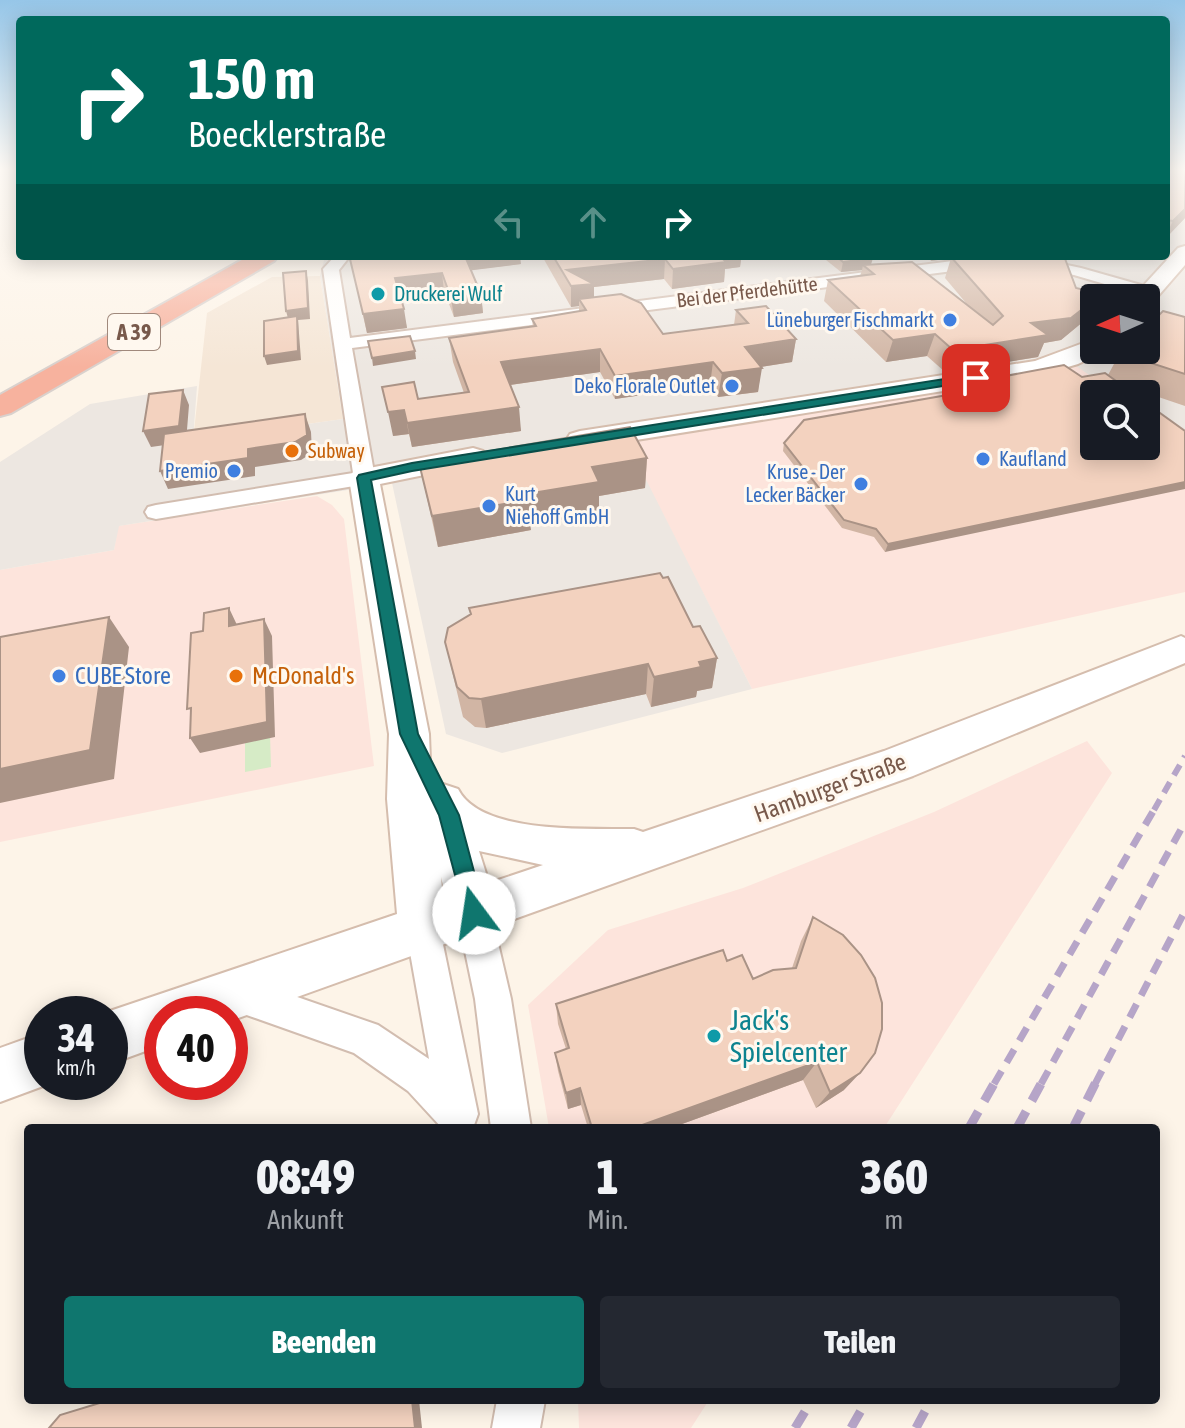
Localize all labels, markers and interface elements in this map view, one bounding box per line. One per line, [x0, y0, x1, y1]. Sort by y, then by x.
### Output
text: 150 m [188, 47, 315, 111]
icon: right [56, 48, 160, 152]
text: Boecklerstraße [188, 113, 386, 155]
icon: left [487, 200, 531, 244]
icon: ahead [571, 200, 615, 244]
icon: right [655, 200, 699, 244]
street label: Bei der Pferdehütte [675, 271, 819, 312]
place label: Druckerei Wulf [394, 282, 503, 305]
north arrow [1080, 284, 1160, 364]
map controls [1080, 284, 1160, 460]
marker: Druckerei Wulf [369, 285, 387, 303]
place label: Lüneburger Fischmarkt [766, 308, 934, 331]
marker: Lüneburger Fischmarkt [941, 311, 959, 329]
road number: A 39 [108, 314, 160, 350]
pin [942, 344, 1010, 412]
icon: arrive [954, 356, 998, 400]
place label: Deko Florale Outlet [574, 374, 716, 397]
marker: Deko Florale Outlet [723, 377, 741, 395]
button: search [1080, 380, 1160, 460]
place label: Subway [308, 439, 365, 462]
marker: Subway [283, 442, 301, 460]
place label: Kaufland [999, 447, 1067, 470]
marker: Kaufland [974, 450, 992, 468]
place label: Premio [165, 459, 218, 482]
place label: Kruse - Der Lecker Bäcker [745, 460, 846, 506]
marker: Premio [225, 462, 243, 480]
marker: Kruse - Der Lecker Bäcker [852, 475, 870, 493]
place label: Kurt Niehoff GmbH [505, 482, 609, 528]
marker: Kurt Niehoff GmbH [480, 497, 498, 515]
place label: CUBE Store [75, 662, 171, 689]
place label: McDonald's [252, 662, 354, 689]
marker: CUBE Store [50, 667, 68, 685]
marker: McDonald's [227, 667, 245, 685]
street label: Hamburger Straße [750, 748, 910, 828]
position arrow [432, 871, 516, 955]
speed limit sign: 40 [144, 996, 248, 1100]
place label: Jack's Spielcenter [730, 1004, 847, 1068]
text: 34 [57, 1015, 95, 1060]
marker: Jack's Spielcenter [705, 1027, 723, 1045]
text: km/h [56, 1056, 96, 1079]
text: 08:49 [256, 1149, 355, 1204]
text: 1 [596, 1149, 619, 1204]
text: 360 [860, 1149, 928, 1204]
text: Ankunft [267, 1205, 344, 1235]
text: Min. [587, 1205, 628, 1235]
text: m [885, 1205, 903, 1235]
button: Beenden [64, 1296, 584, 1388]
button: Teilen [600, 1296, 1120, 1388]

